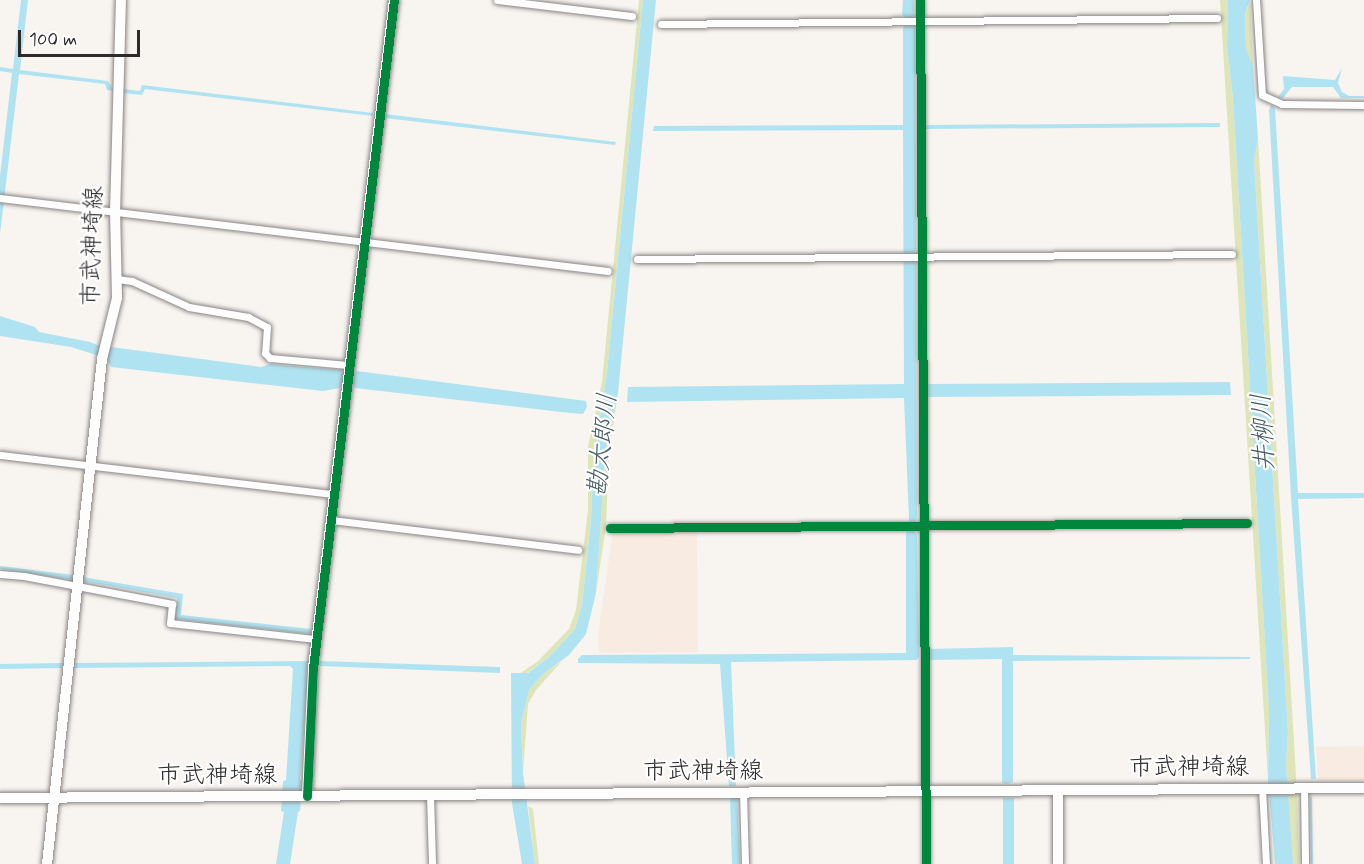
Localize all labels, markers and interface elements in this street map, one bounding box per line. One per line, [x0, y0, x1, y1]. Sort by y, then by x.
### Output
scale bar [21, 18, 142, 56]
text: 100 m [29, 28, 77, 52]
street label: 市武神埼線 [77, 186, 109, 306]
water label: 勘太郎川 [583, 392, 625, 498]
water label: 井柳川 [1247, 392, 1283, 472]
street label: 市武神埼線 [1129, 754, 1249, 782]
street label: 市武神埼線 [643, 758, 763, 786]
street label: 市武神埼線 [157, 762, 277, 790]

